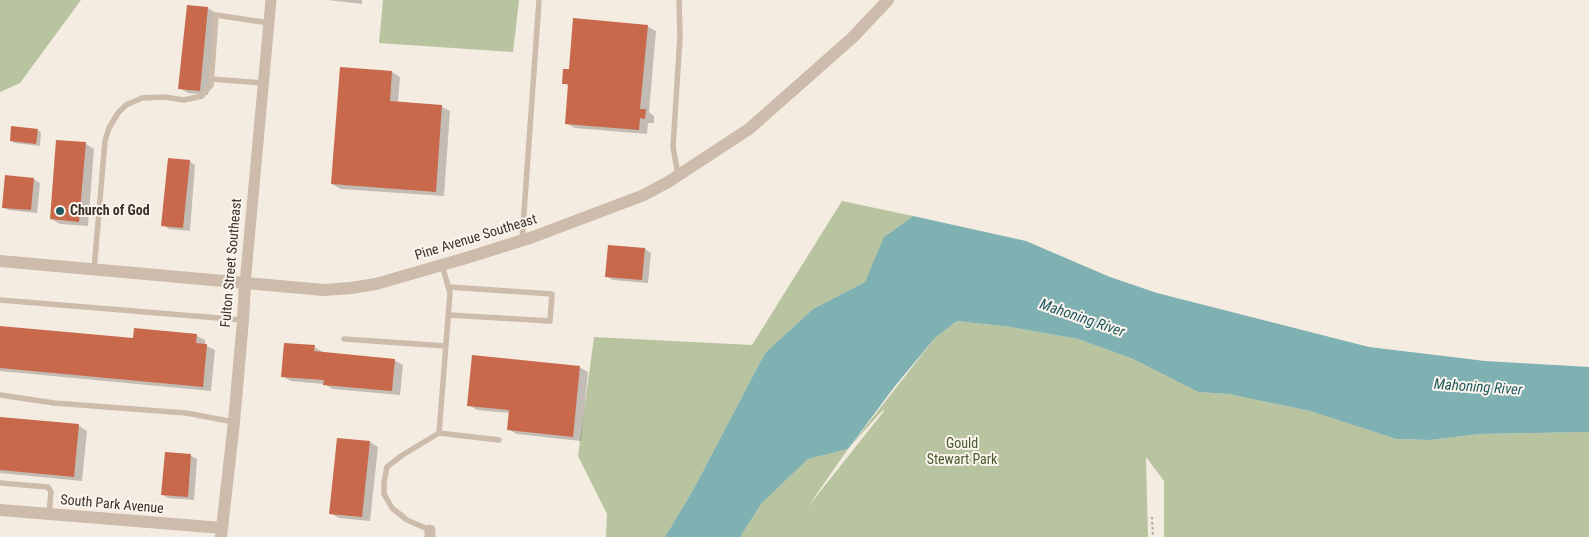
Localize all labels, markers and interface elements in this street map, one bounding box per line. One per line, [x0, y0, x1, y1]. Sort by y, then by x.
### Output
street label: Fulton Street Southeast [218, 198, 246, 328]
place label: Church of God [70, 203, 150, 219]
marker: Church of God [54, 205, 66, 217]
street label: Pine Avenue Southeast [413, 211, 539, 265]
water label: Mahoning River [1037, 296, 1127, 342]
water label: Mahoning River [1433, 376, 1523, 400]
park label: Gould Stewart Park [927, 436, 997, 468]
street label: South Park Avenue [60, 492, 164, 518]

